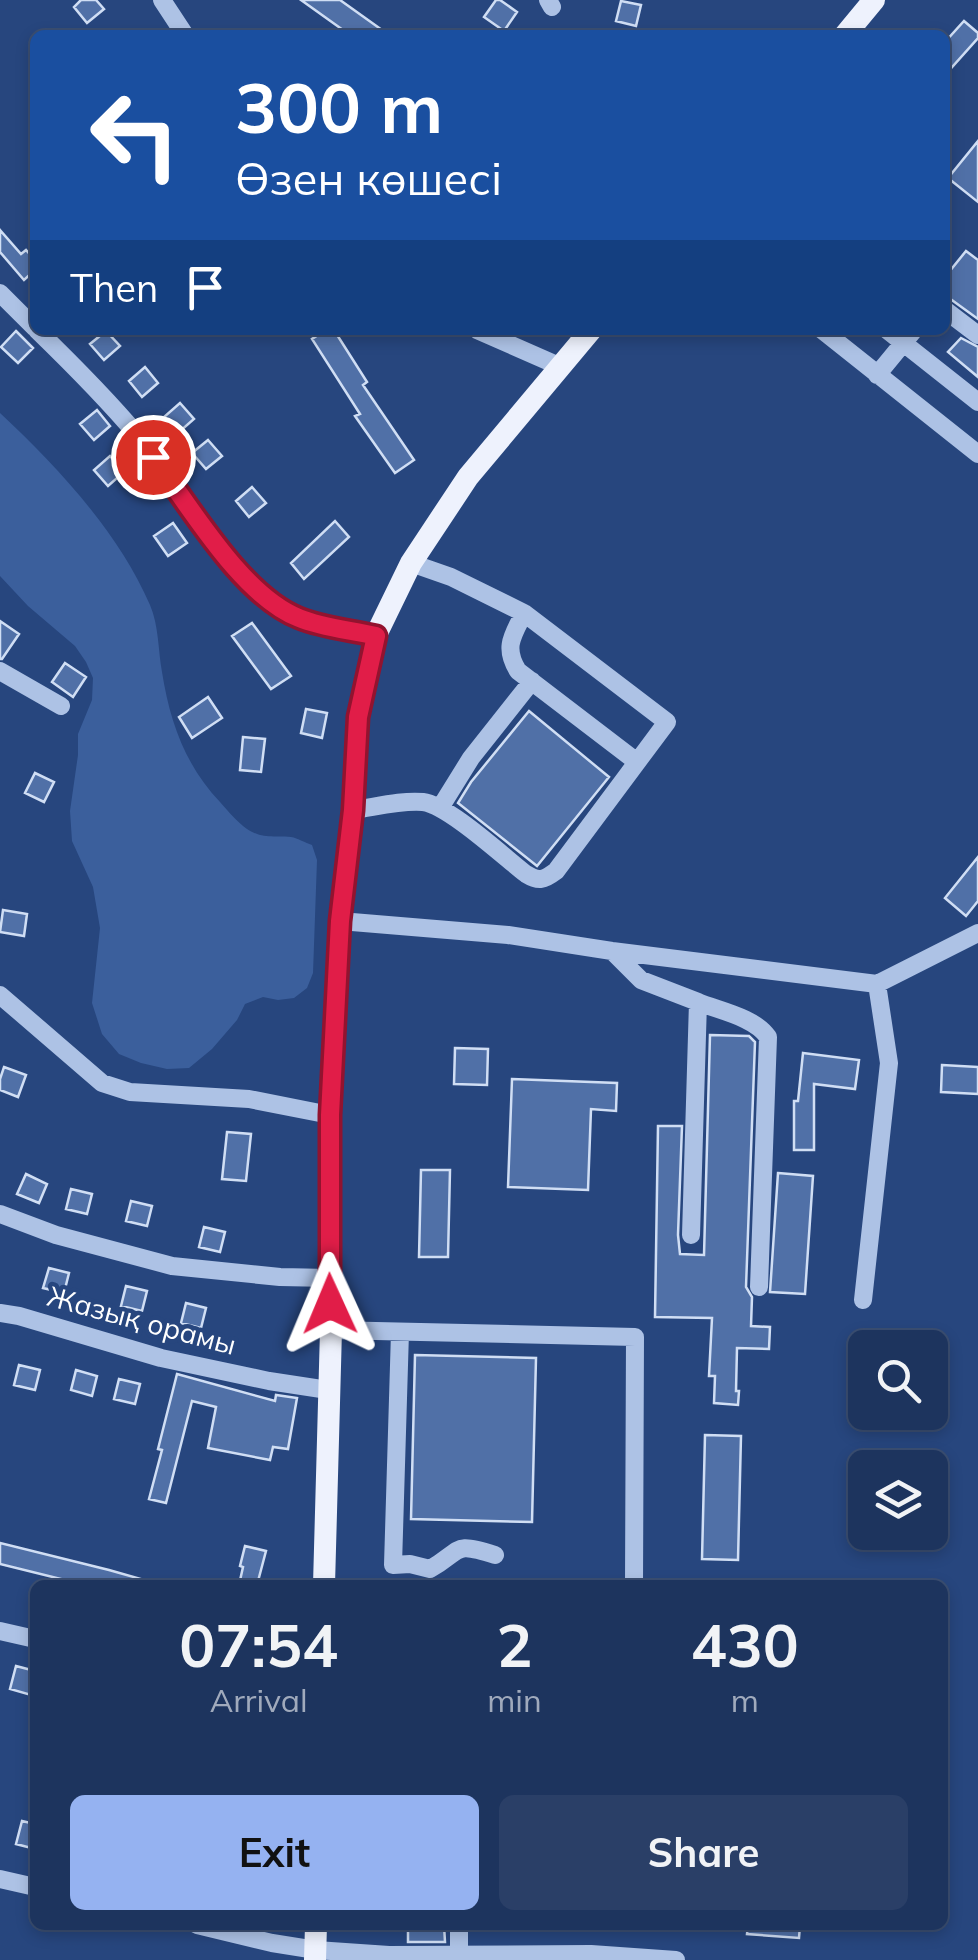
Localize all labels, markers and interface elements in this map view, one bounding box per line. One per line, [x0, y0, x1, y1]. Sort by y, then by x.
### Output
text: 300 m [235, 63, 443, 151]
icon: left [70, 70, 200, 200]
text: Өзен көшесі [235, 150, 502, 206]
icon: arrive [178, 260, 233, 315]
text: Then [70, 264, 158, 312]
pin [111, 415, 196, 500]
icon: arrive [126, 430, 181, 485]
position arrow [278, 1252, 382, 1356]
street label: Жазық орамы [44, 1278, 240, 1362]
map controls [848, 1330, 948, 1550]
button: search [848, 1330, 948, 1430]
button: layers [848, 1450, 948, 1550]
text: 07:54 [179, 1607, 338, 1682]
text: 2 [496, 1607, 532, 1682]
text: 430 [691, 1607, 799, 1682]
text: Arrival [210, 1680, 308, 1720]
text: min [487, 1680, 542, 1720]
text: m [731, 1680, 759, 1720]
button: Exit [70, 1795, 479, 1910]
button: Share [499, 1795, 908, 1910]

